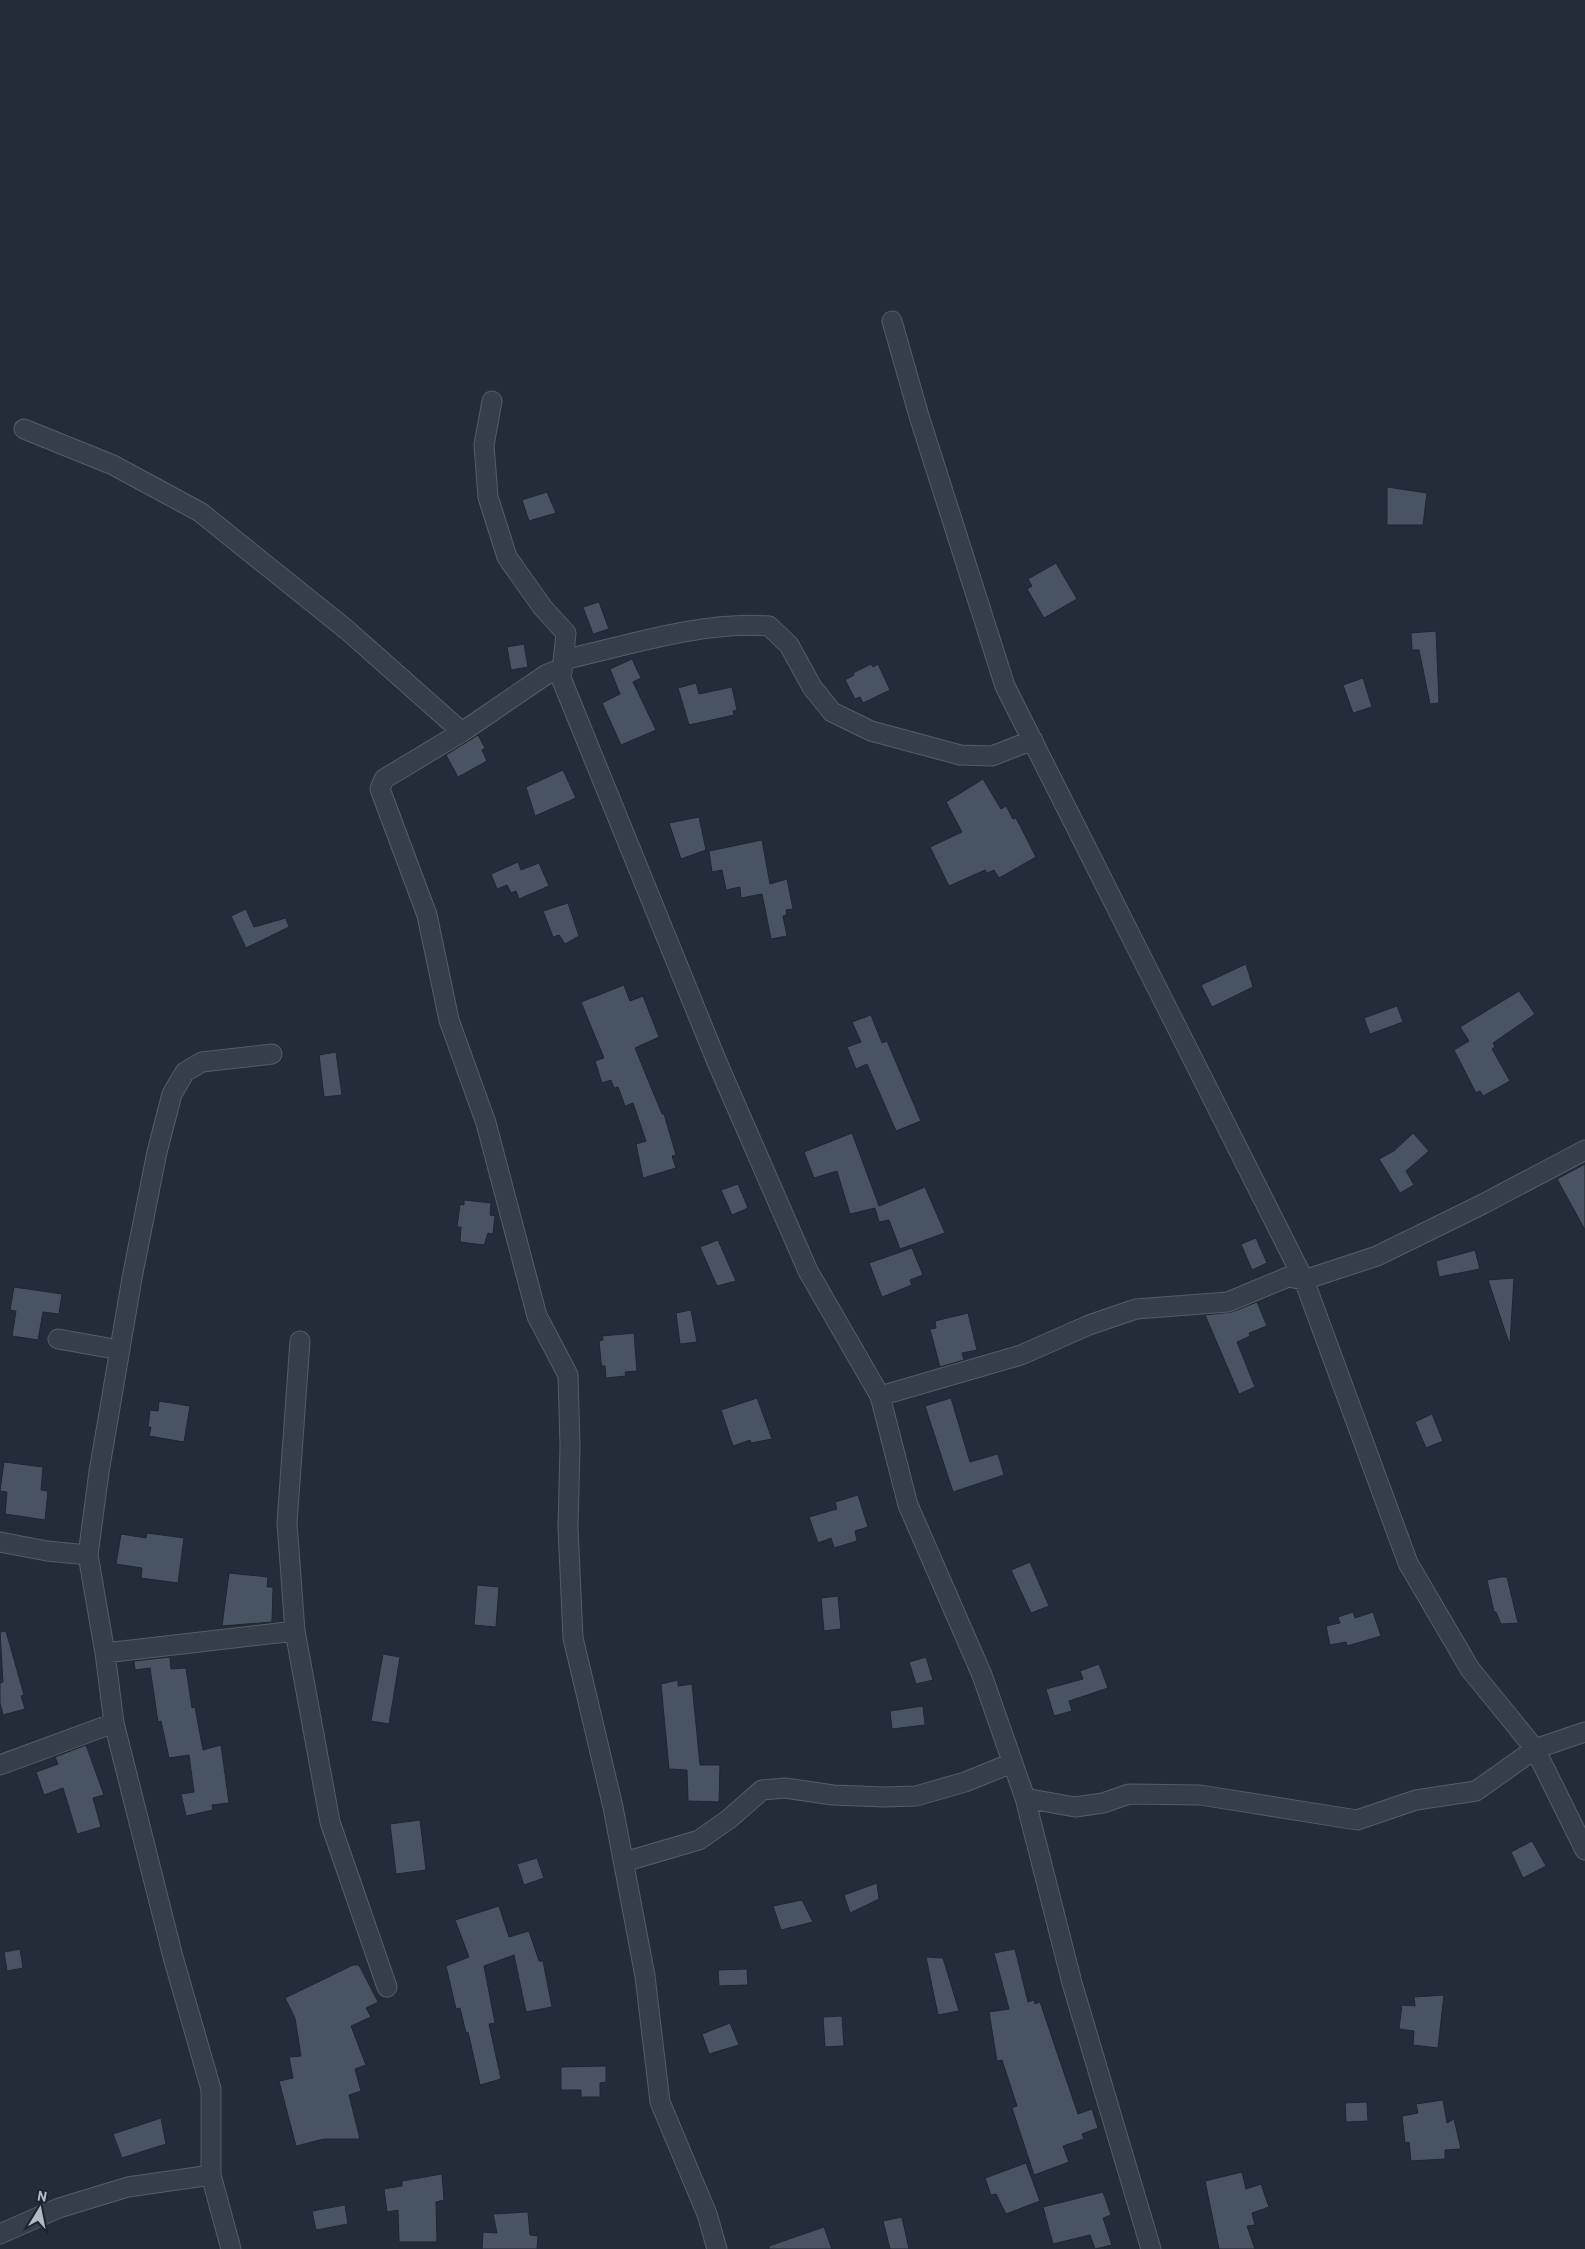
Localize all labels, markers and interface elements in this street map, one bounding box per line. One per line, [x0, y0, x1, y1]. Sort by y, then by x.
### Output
north arrow [15, 2184, 65, 2234]
text: N [36, 2187, 48, 2205]

